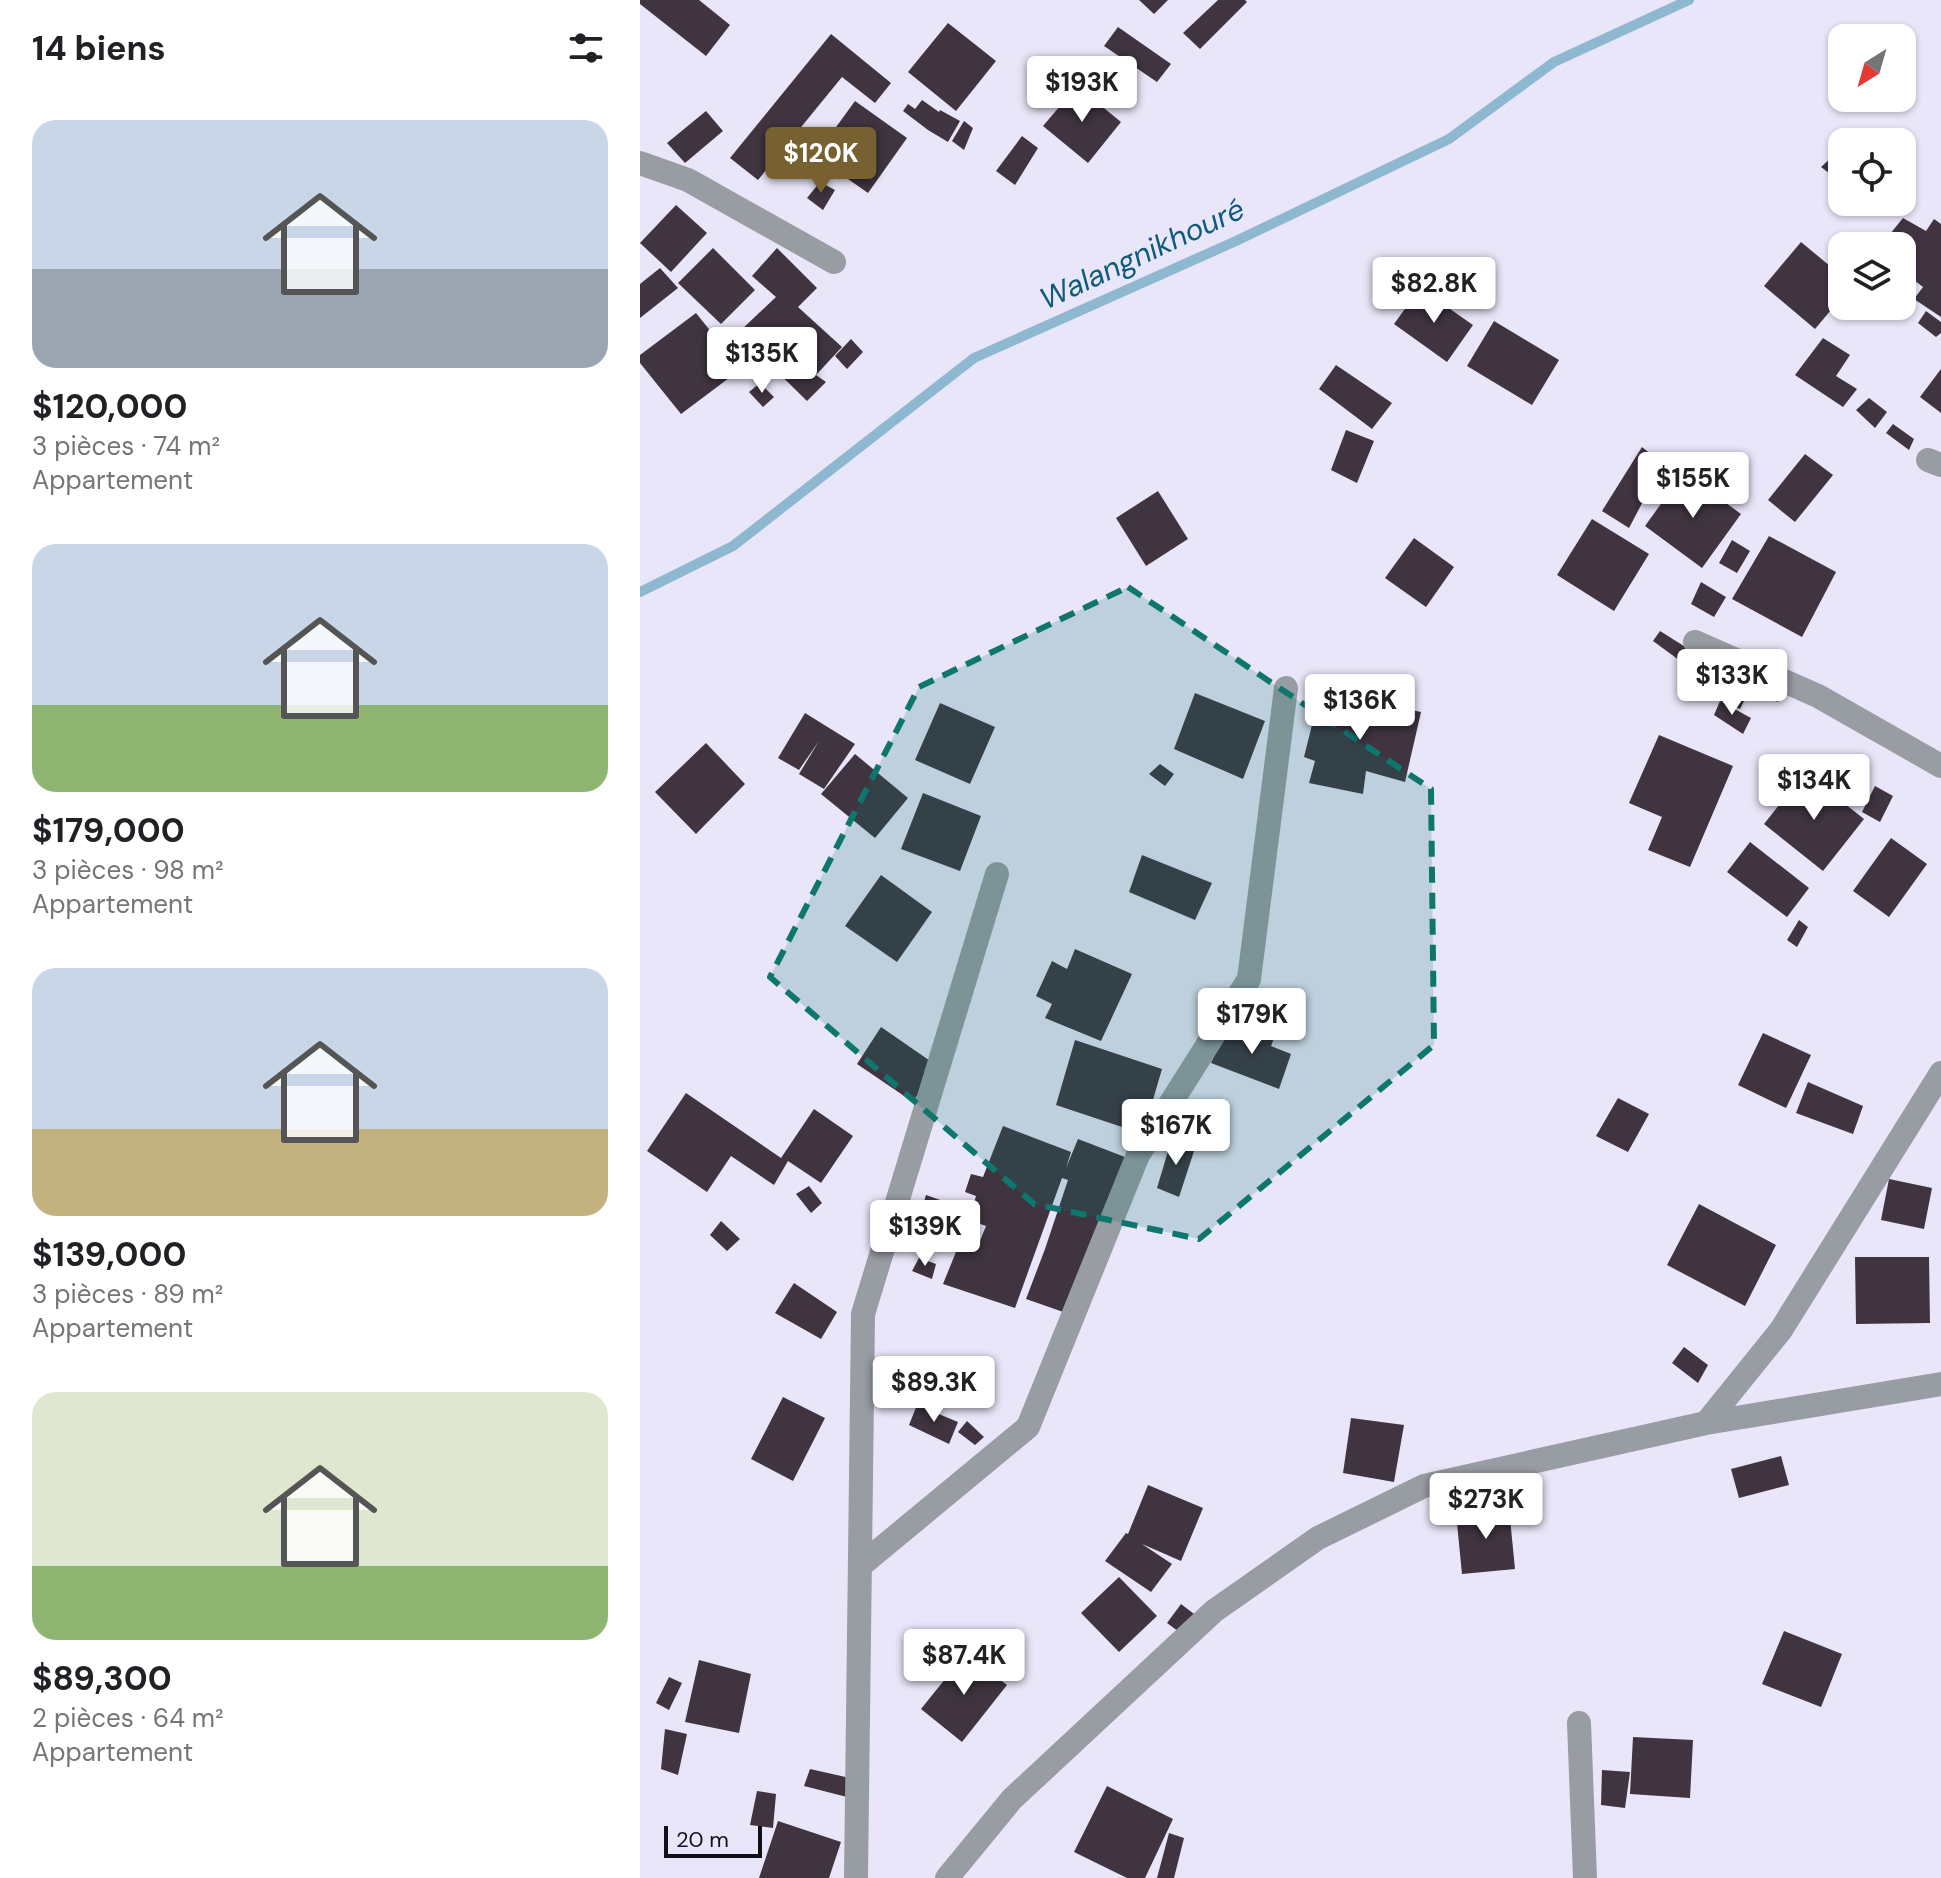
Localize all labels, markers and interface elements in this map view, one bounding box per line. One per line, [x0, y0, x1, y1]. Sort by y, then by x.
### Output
north arrow [1828, 24, 1916, 112]
map controls [1828, 24, 1916, 320]
text: 14 biens [32, 26, 166, 71]
icon: filters [564, 26, 608, 70]
pin: $193K [1026, 56, 1138, 124]
text: $193K [1045, 65, 1119, 99]
pin: $120K [765, 127, 877, 195]
button: locate [1828, 128, 1916, 216]
text: $120K [783, 136, 859, 170]
icon: home [248, 172, 392, 316]
water label: Walangnikhouré [1033, 189, 1251, 318]
button: layers [1828, 232, 1916, 320]
pin: $82.8K [1369, 257, 1499, 325]
text: $82.8K [1391, 266, 1477, 300]
pin: $135K [706, 327, 818, 395]
text: $135K [725, 336, 799, 370]
text: $120,000 [32, 384, 187, 429]
text: 3 pièces · 74 m² [32, 429, 220, 463]
pin: $155K [1637, 452, 1749, 520]
text: $155K [1656, 461, 1730, 495]
text: Appartement [32, 463, 193, 497]
icon: home [248, 596, 392, 740]
pin: $133K [1676, 649, 1788, 717]
text: $133K [1695, 658, 1769, 692]
pin: $136K [1304, 674, 1416, 742]
text: $136K [1323, 683, 1397, 717]
pin: $134K [1758, 754, 1870, 822]
text: $134K [1777, 763, 1851, 797]
text: $179,000 [32, 808, 185, 853]
text: 3 pièces · 98 m² [32, 853, 224, 887]
text: Appartement [32, 887, 193, 921]
pin: $179K [1196, 988, 1308, 1056]
text: $179K [1216, 997, 1288, 1031]
icon: home [248, 1020, 392, 1164]
pin: $167K [1120, 1099, 1232, 1167]
text: $167K [1140, 1108, 1212, 1142]
pin: $139K [869, 1200, 981, 1268]
text: $139K [888, 1209, 962, 1243]
text: $139,000 [32, 1232, 186, 1277]
text: 3 pièces · 89 m² [32, 1277, 223, 1311]
text: Appartement [32, 1311, 193, 1345]
pin: $89.3K [869, 1356, 999, 1424]
text: $89.3K [891, 1365, 977, 1399]
icon: home [248, 1444, 392, 1588]
pin: $273K [1430, 1473, 1542, 1541]
text: $273K [1448, 1482, 1524, 1516]
pin: $87.4K [899, 1629, 1029, 1697]
text: $87.4K [922, 1638, 1006, 1672]
text: $89,300 [32, 1656, 172, 1701]
text: 2 pièces · 64 m² [32, 1701, 224, 1735]
text: Appartement [32, 1735, 193, 1769]
scale bar [664, 1822, 762, 1858]
text: 20 m [676, 1825, 729, 1854]

